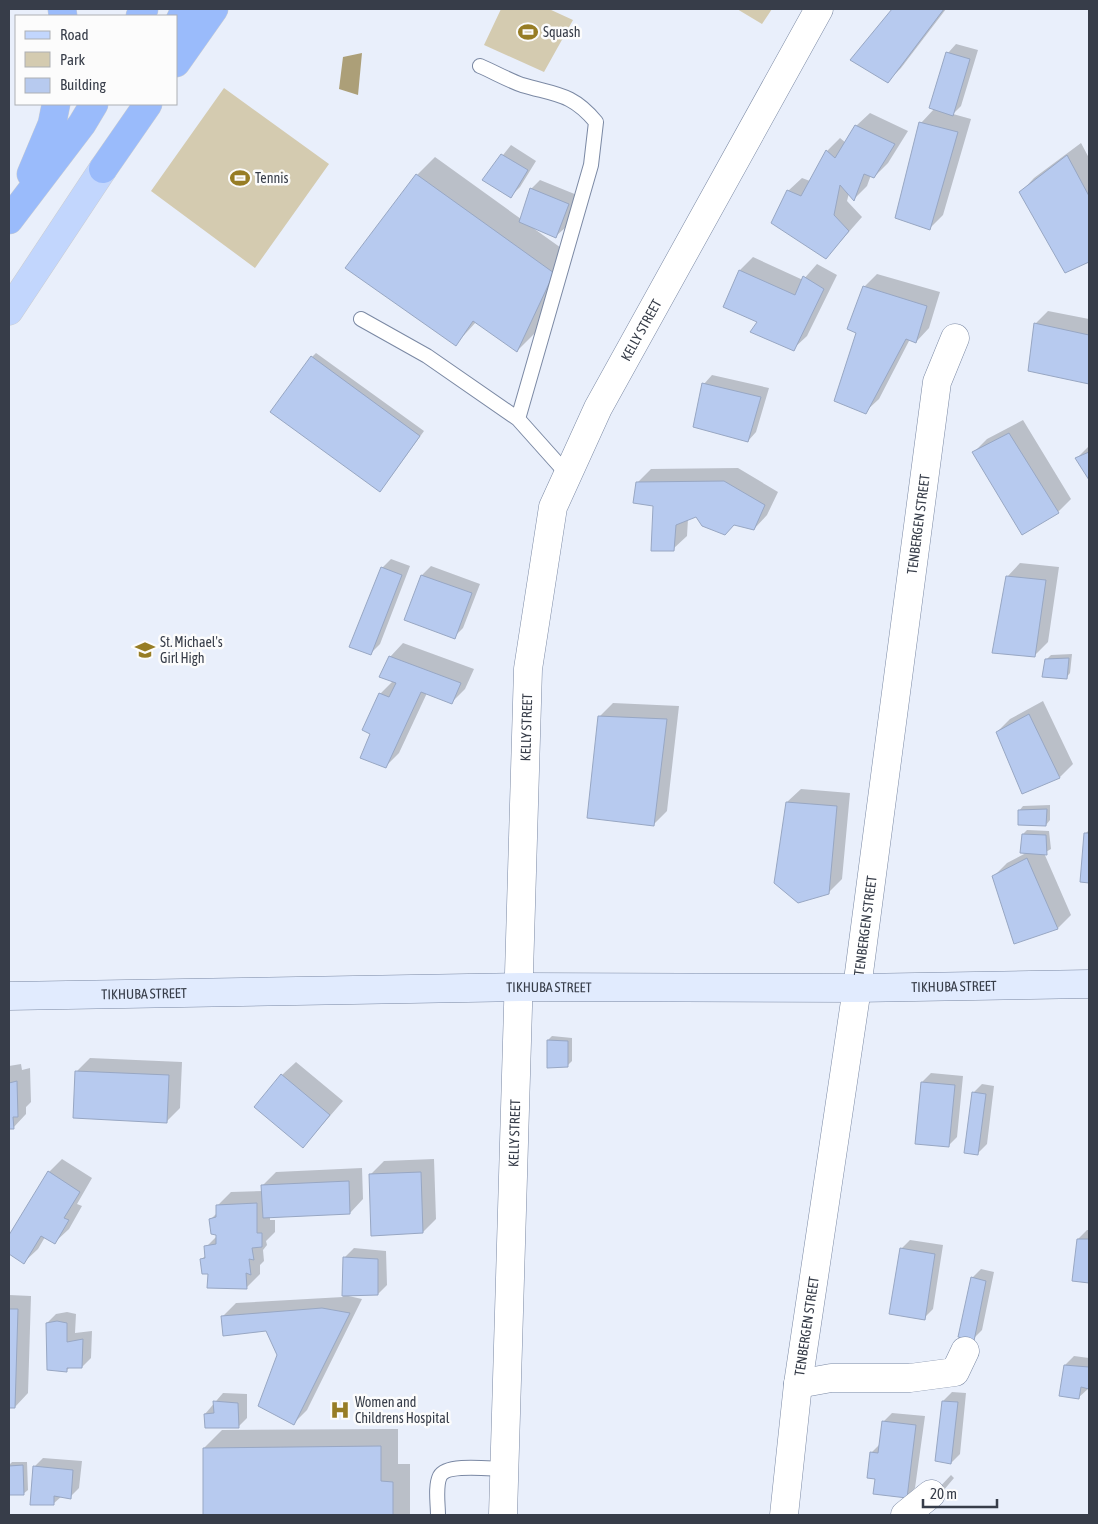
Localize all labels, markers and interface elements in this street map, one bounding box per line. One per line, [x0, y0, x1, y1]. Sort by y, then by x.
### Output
legend [15, 15, 178, 105]
sports icon: Squash [517, 21, 539, 43]
place label: Squash [543, 24, 581, 40]
text: Road [60, 26, 89, 43]
text: Park [60, 51, 85, 68]
text: Building [60, 76, 106, 93]
sports icon: Tennis [229, 167, 251, 189]
place label: Tennis [255, 170, 288, 186]
street label: KELLY STREET [618, 297, 665, 364]
street label: TENBERGEN STREET [904, 473, 933, 575]
place label: St. Michael's Girl High [160, 634, 223, 666]
school or university icon: St. Michael's Girl High [134, 639, 156, 661]
street label: KELLY STREET [517, 693, 535, 762]
street label: TENBERGEN STREET [851, 875, 880, 977]
street label: TIKHUBA STREET [911, 978, 997, 995]
street label: TIKHUBA STREET [506, 979, 592, 995]
street label: TIKHUBA STREET [101, 985, 187, 1002]
street label: KELLY STREET [505, 1099, 523, 1167]
street label: TENBERGEN STREET [791, 1275, 822, 1377]
place label: Women and Childrens Hospital [355, 1394, 450, 1426]
hospital icon: Women and Childrens Hospital [329, 1399, 351, 1421]
scale bar [923, 1476, 997, 1508]
text: 20 m [930, 1485, 957, 1502]

